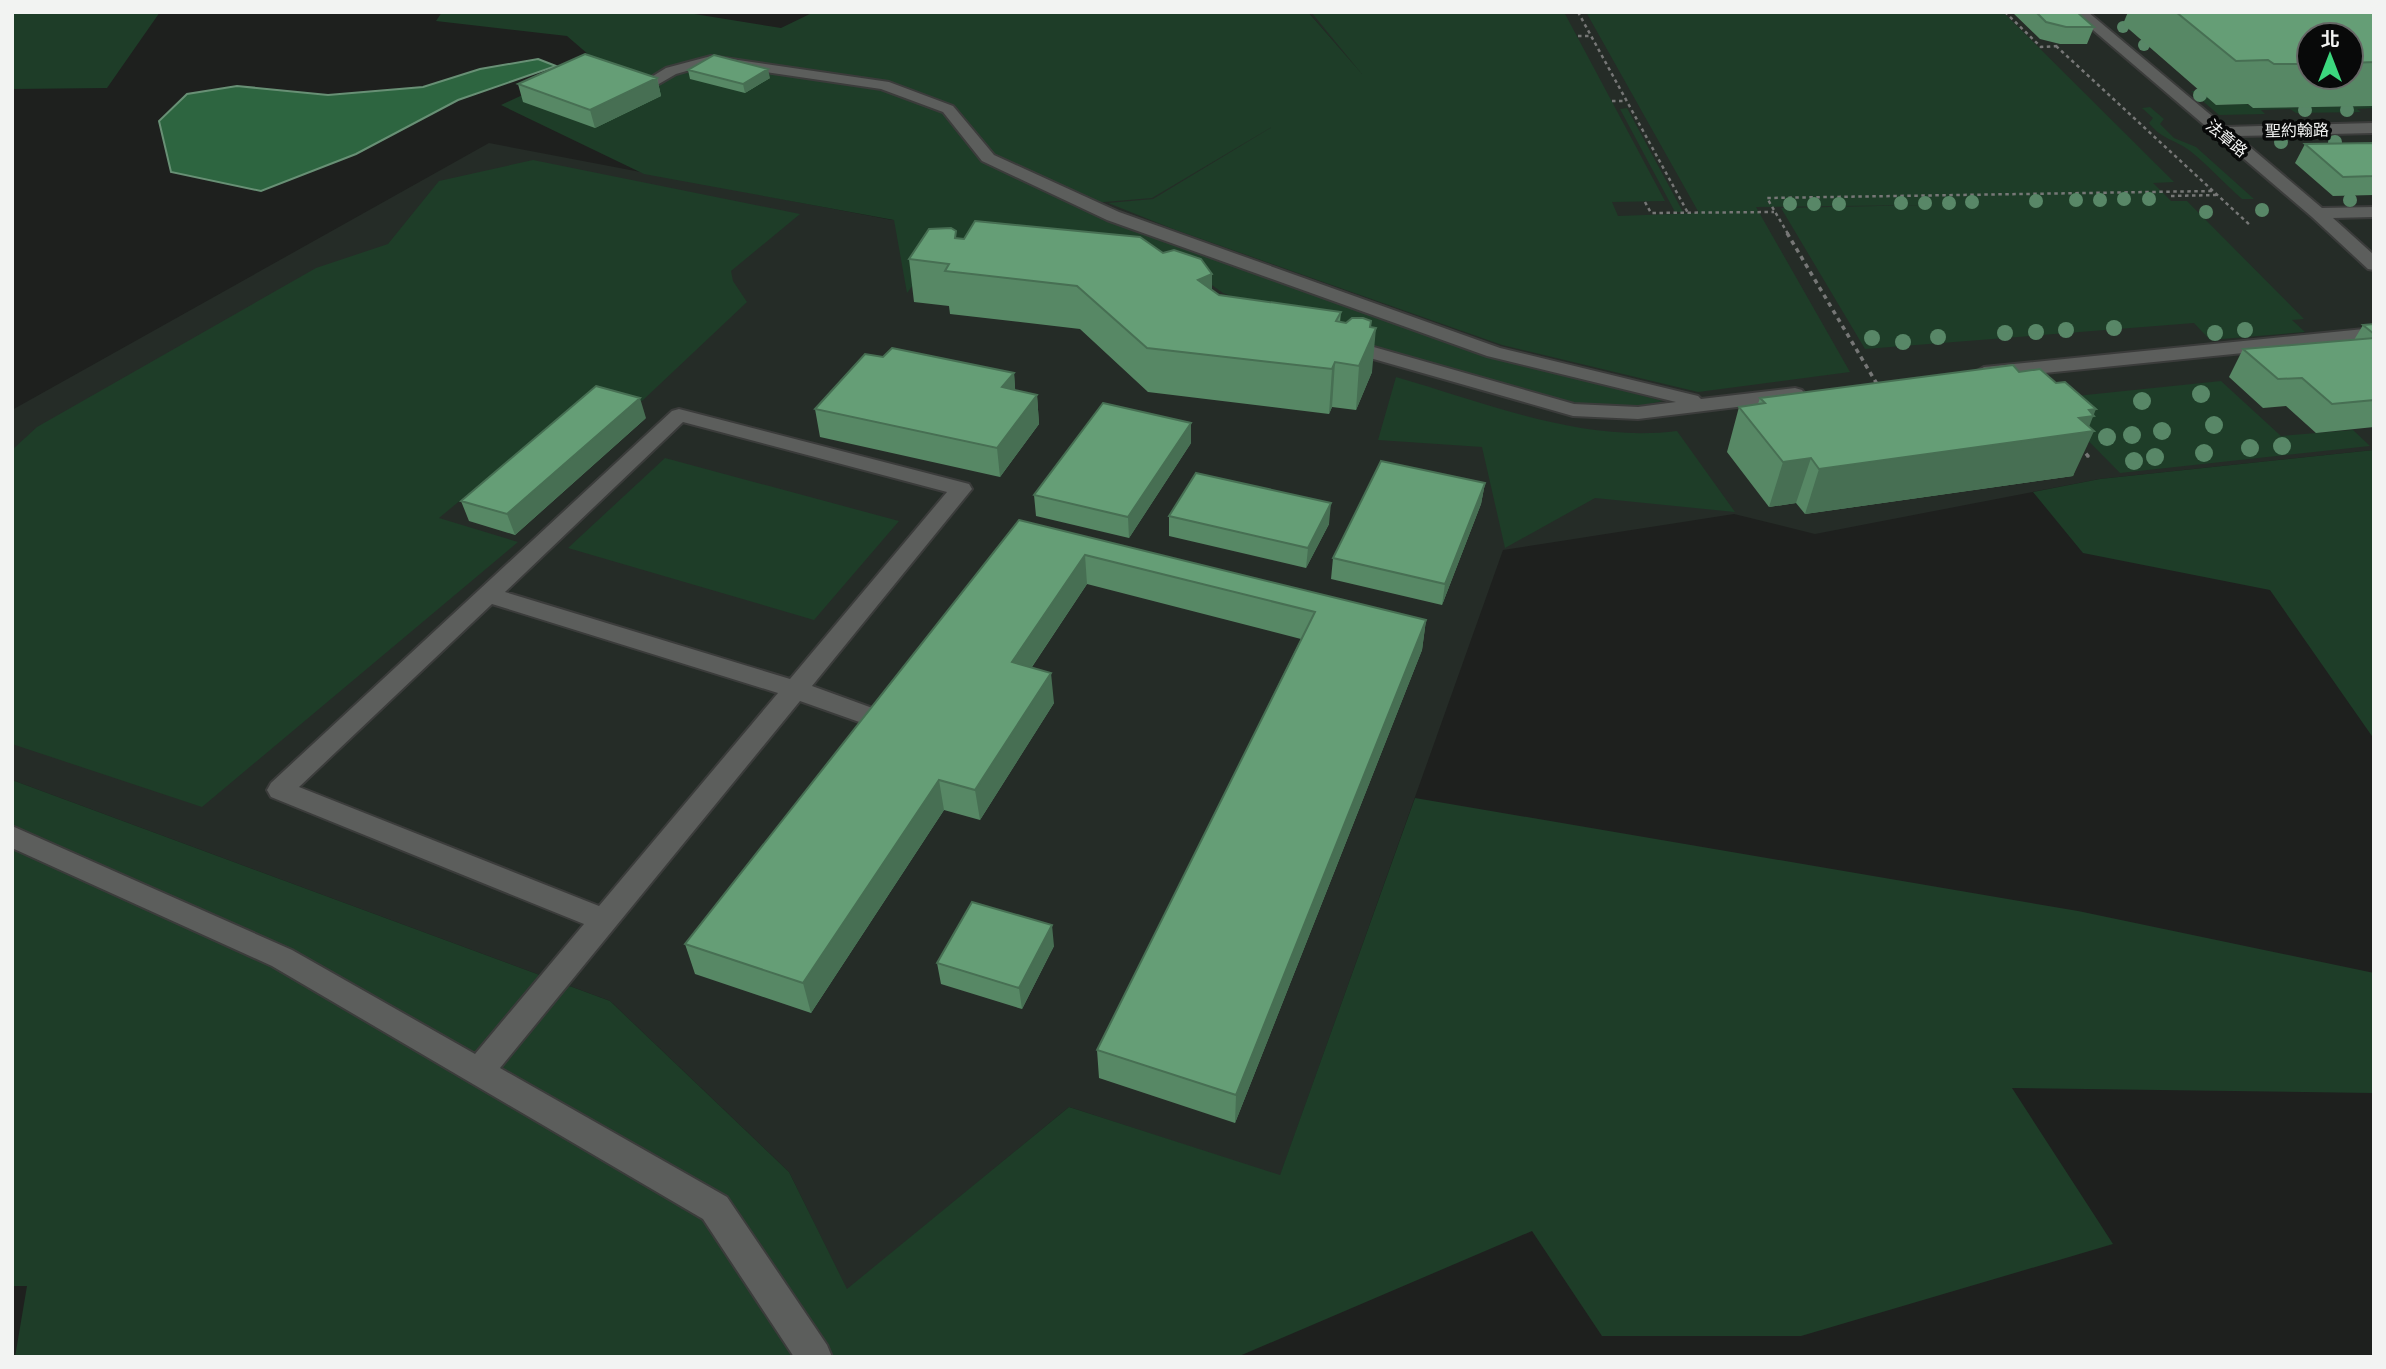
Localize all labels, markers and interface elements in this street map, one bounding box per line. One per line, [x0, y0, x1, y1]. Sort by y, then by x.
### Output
north arrow [2295, 21, 2365, 91]
text: 北 [2320, 27, 2340, 50]
street label: 法章路 [2202, 115, 2252, 161]
street label: 聖約翰路 [2265, 119, 2329, 141]

